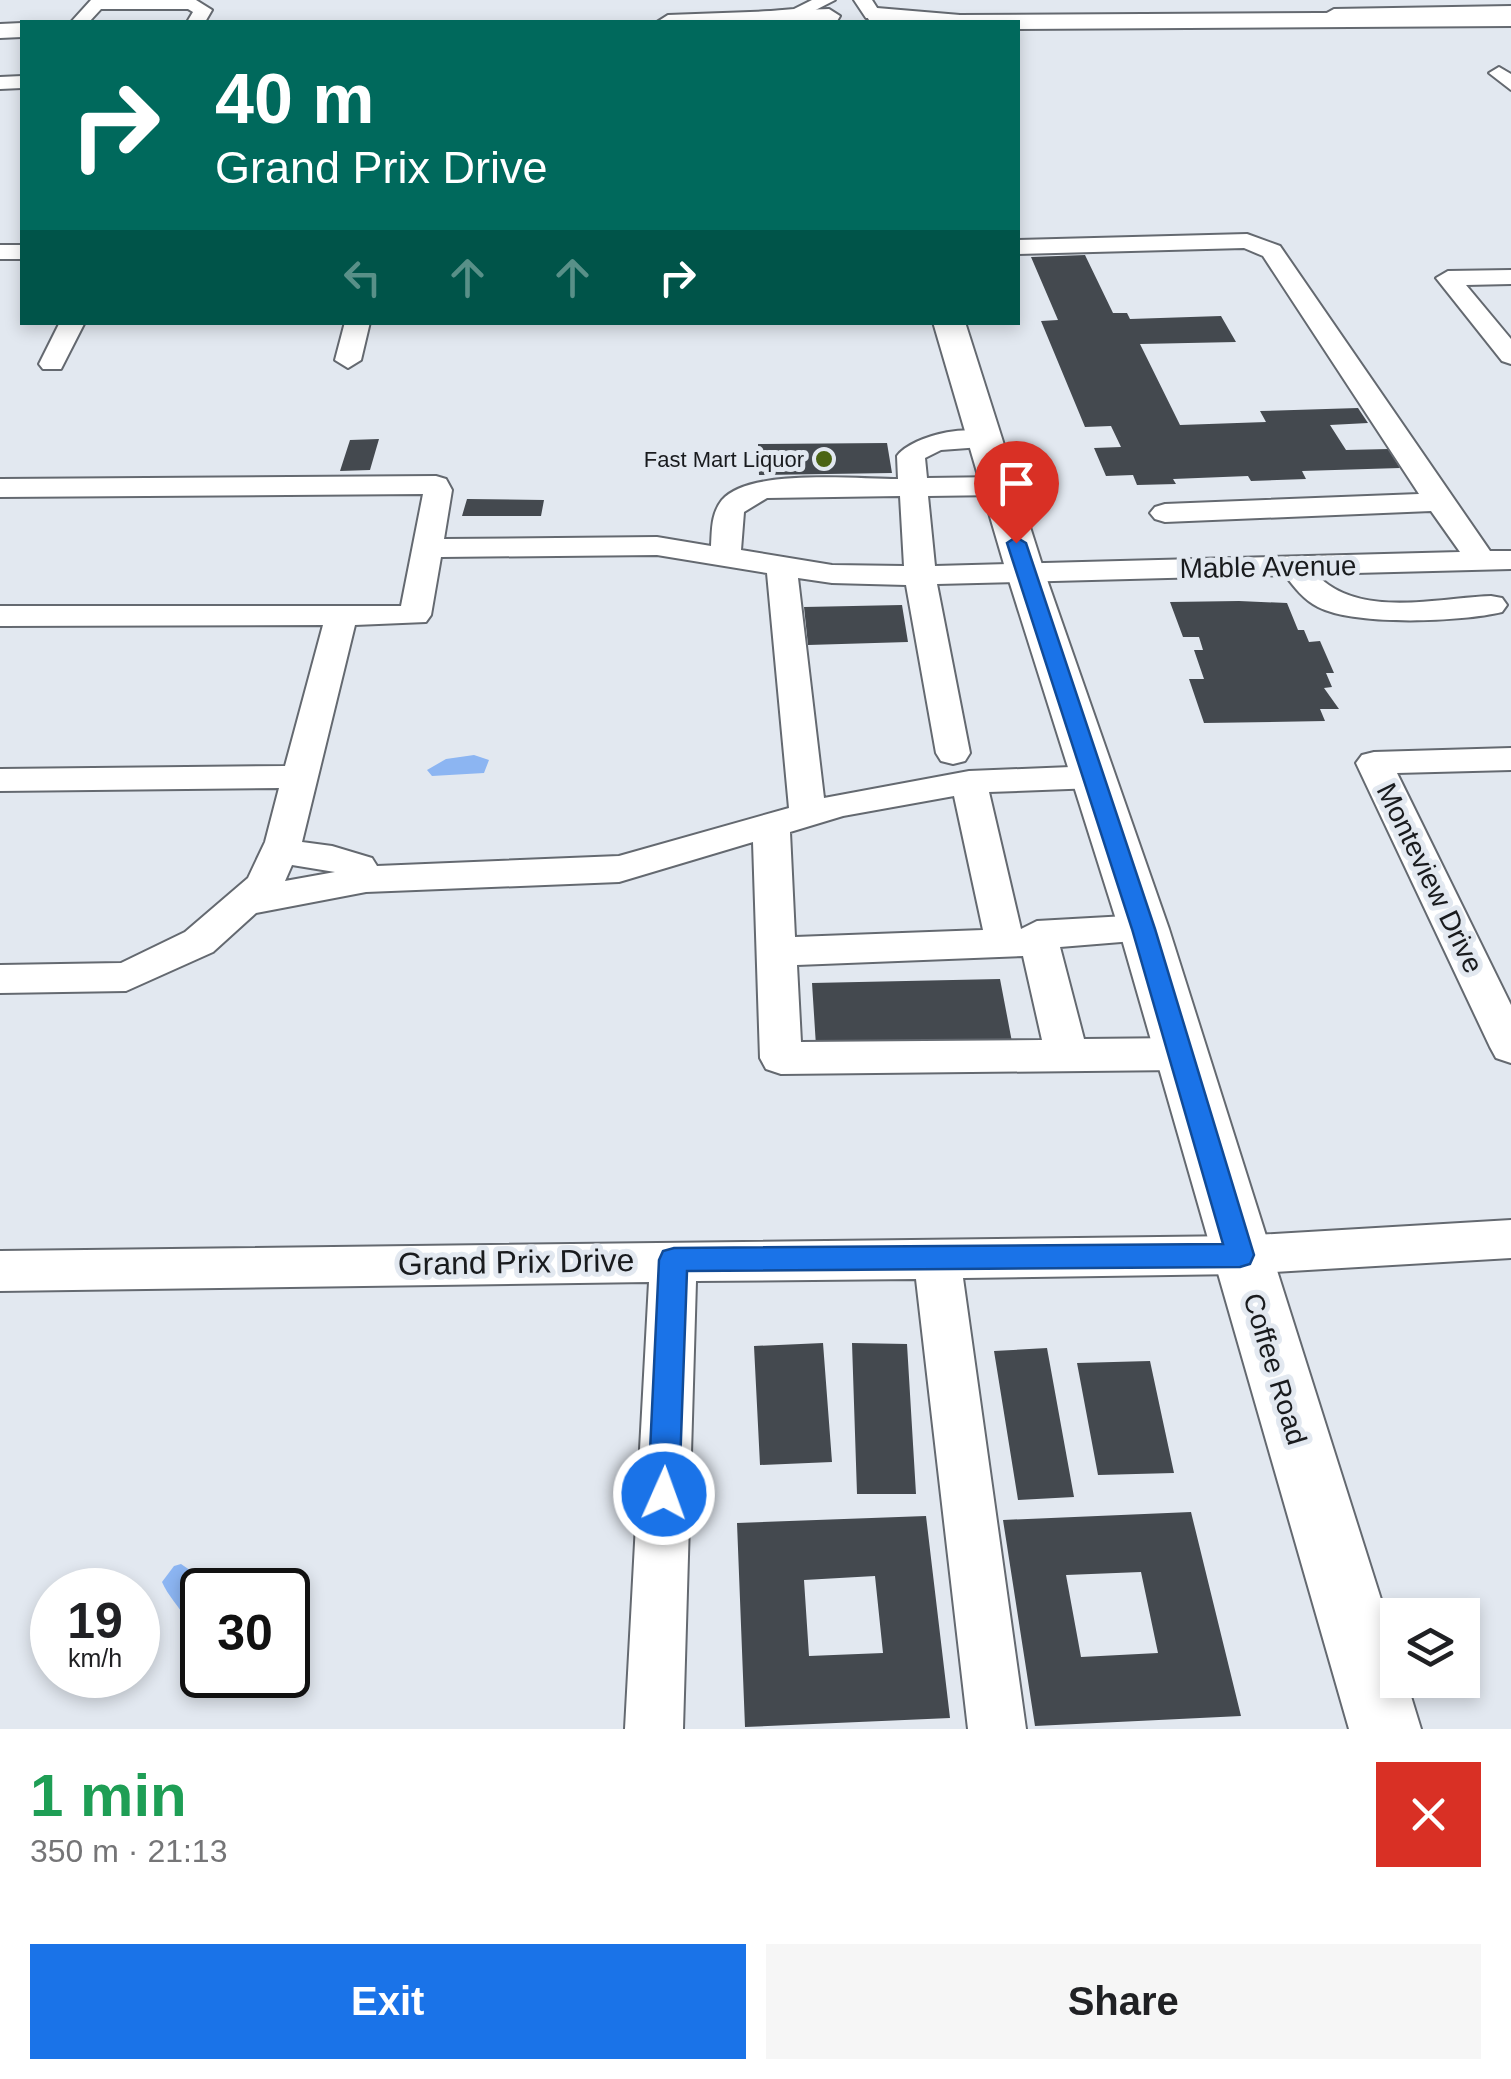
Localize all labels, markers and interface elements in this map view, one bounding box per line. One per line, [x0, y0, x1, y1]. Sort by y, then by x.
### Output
icon: right [50, 60, 180, 190]
text: 40 m [215, 60, 375, 138]
text: Grand Prix Drive [215, 142, 548, 193]
icon: left [335, 250, 390, 305]
icon: ahead [440, 250, 495, 305]
icon: ahead [545, 250, 600, 305]
icon: right [650, 250, 705, 305]
pin [974, 441, 1059, 544]
place label: Fast Mart Liquor [644, 447, 804, 472]
marker: Fast Mart Liquor [813, 448, 835, 470]
icon: arrive [989, 456, 1044, 511]
street label: Mable Avenue [1179, 550, 1357, 584]
street label: Monteview Drive [1371, 778, 1489, 978]
street label: Grand Prix Drive [397, 1242, 635, 1282]
street label: Coffee Road [1237, 1290, 1313, 1448]
position arrow [612, 1442, 716, 1546]
speed limit sign: 30 [180, 1568, 310, 1698]
text: 19 [67, 1593, 123, 1649]
map controls [1380, 1598, 1480, 1698]
button: layers [1380, 1598, 1480, 1698]
text: km/h [68, 1644, 122, 1672]
text: 1 min [30, 1762, 187, 1829]
button: close [1376, 1762, 1481, 1867]
text: 350 m · 21:13 [30, 1833, 227, 1869]
button: Exit [30, 1944, 746, 2059]
button: Share [766, 1944, 1481, 2059]

